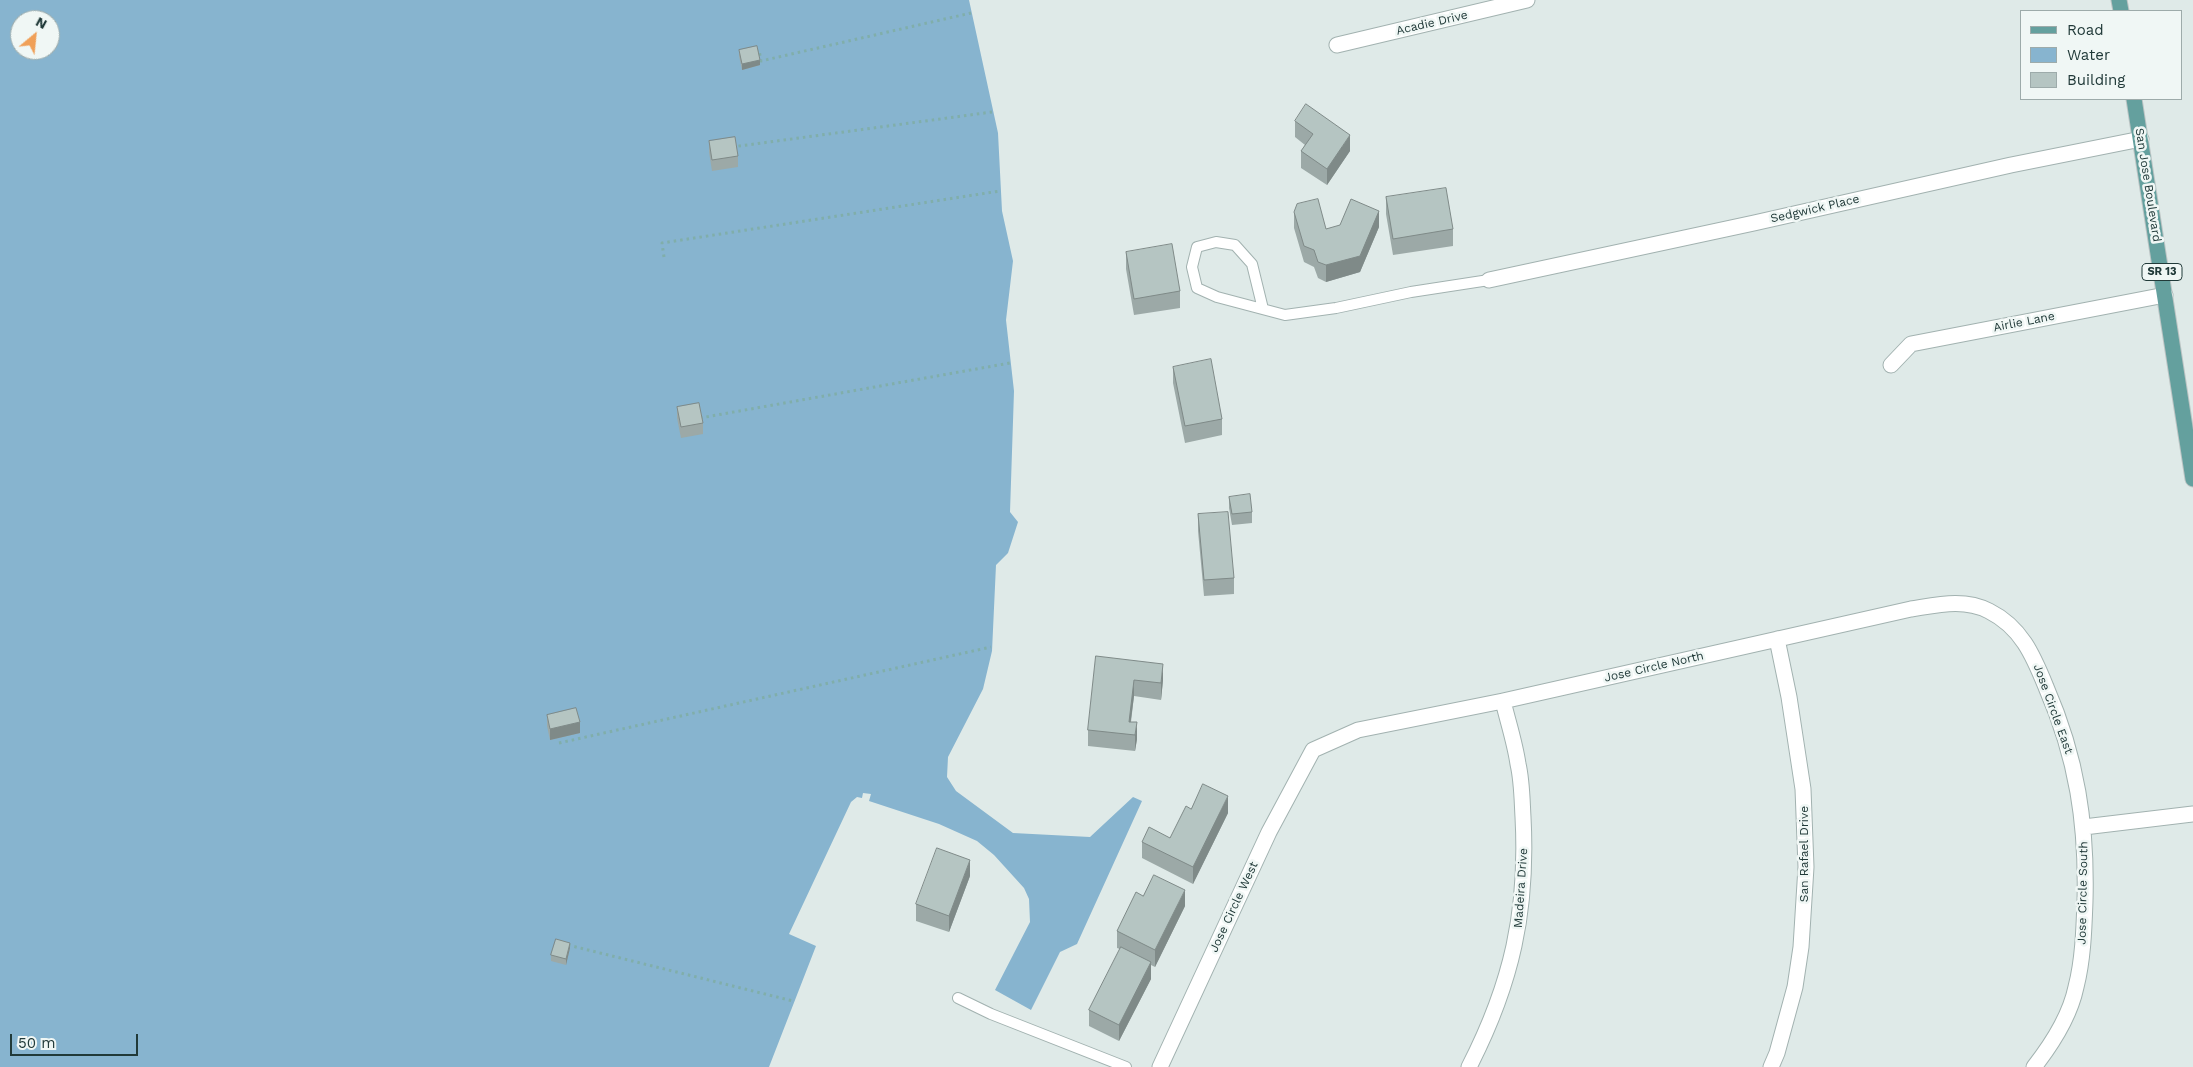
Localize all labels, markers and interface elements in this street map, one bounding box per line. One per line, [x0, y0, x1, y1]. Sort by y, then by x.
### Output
street label: Acadie Drive [1395, 8, 1469, 38]
north arrow [10, 10, 60, 60]
legend [2020, 10, 2183, 100]
text: N [33, 13, 50, 32]
text: Road [2067, 21, 2104, 39]
text: Water [2067, 46, 2110, 64]
text: Building [2067, 71, 2125, 89]
street label: San Jose Boulevard [2132, 127, 2164, 243]
street label: Sedgwick Place [1769, 192, 1861, 226]
road number: SR 13 [2142, 264, 2182, 280]
street label: Airlie Lane [1992, 309, 2056, 335]
street label: Jose Circle North [1603, 649, 1705, 685]
street label: Jose Circle East [2030, 662, 2076, 756]
street label: San Rafael Drive [1797, 806, 1811, 902]
street label: Jose Circle South [2075, 841, 2091, 945]
street label: Madeira Drive [1511, 848, 1531, 928]
street label: Jose Circle West [1207, 859, 1261, 955]
scale bar [12, 1024, 140, 1056]
text: 50 m [18, 1034, 55, 1052]

